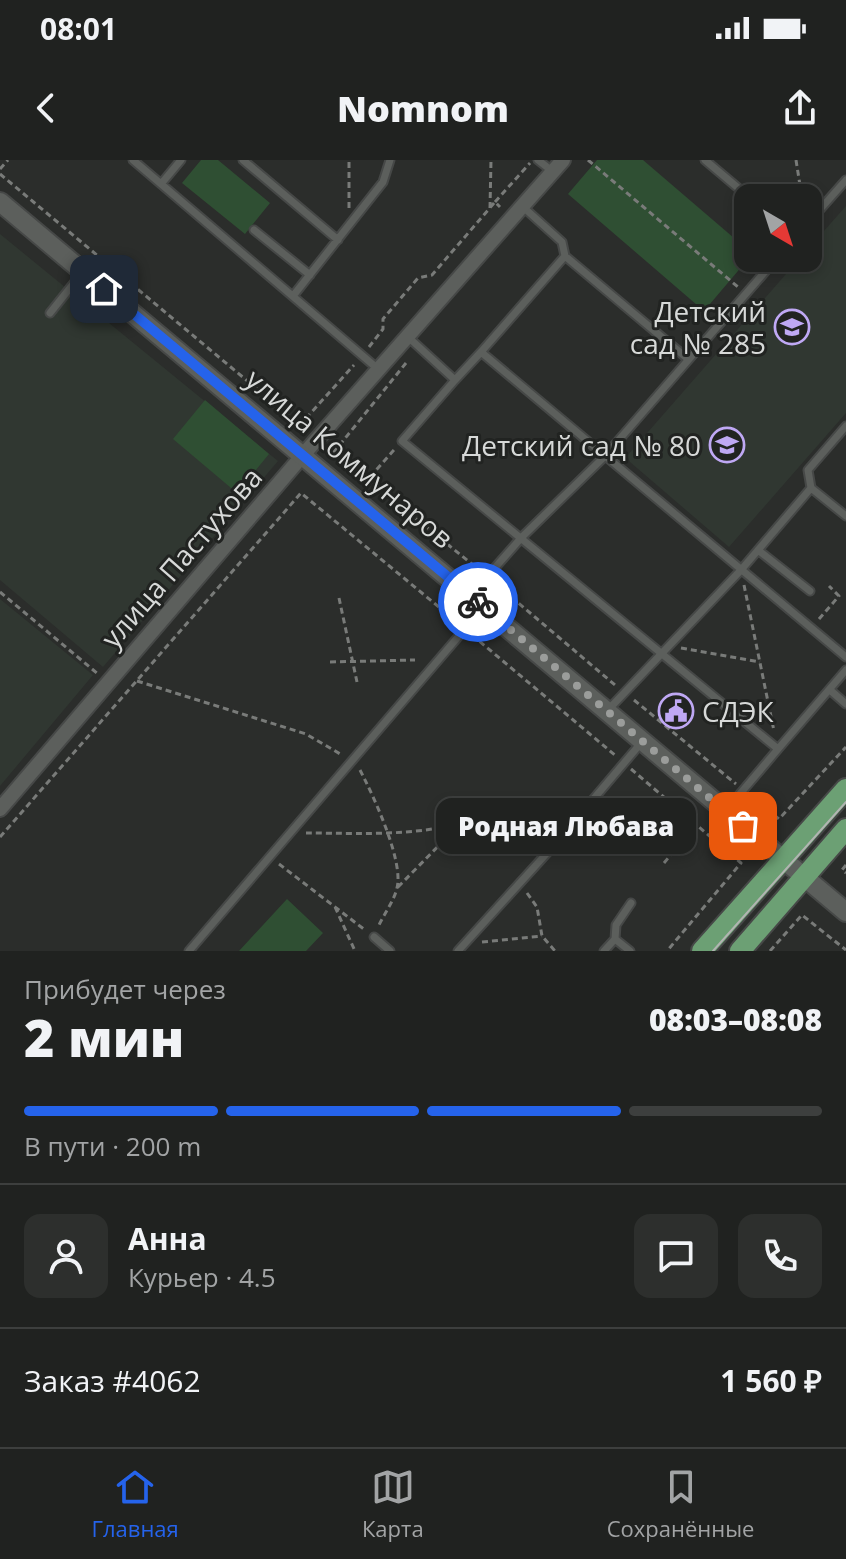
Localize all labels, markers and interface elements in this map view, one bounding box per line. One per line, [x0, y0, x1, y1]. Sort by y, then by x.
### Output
text: 08:01 [40, 8, 117, 49]
text: Nomnom [337, 84, 509, 133]
icon: back [24, 86, 68, 130]
icon: share [778, 86, 822, 130]
north arrow [734, 184, 822, 272]
map controls [734, 184, 822, 272]
pin [70, 255, 138, 323]
icon: home [82, 267, 126, 311]
place label: Детский сад № 285 [630, 292, 766, 362]
school or university icon: Детский сад № 285 [773, 308, 811, 346]
street label: улица Коммунаров [238, 360, 462, 556]
place label: Детский сад № 80 [462, 426, 701, 464]
school or university icon: Детский сад № 80 [708, 426, 746, 464]
street label: улица Пастухова [92, 459, 270, 655]
courier [438, 562, 518, 642]
icon: bike [456, 580, 500, 624]
public building icon: СДЭК [657, 692, 695, 730]
place label: СДЭК [702, 692, 774, 730]
pin [709, 792, 777, 860]
callout: Родная Любава [435, 798, 695, 854]
icon: bag [721, 804, 765, 848]
text: Родная Любава [458, 808, 674, 844]
text: Прибудет через [24, 971, 226, 1007]
text: 08:03–08:08 [649, 999, 822, 1040]
text: 2 мин [24, 1001, 184, 1072]
text: В пути · 200 m [24, 1128, 201, 1164]
button: person [24, 1214, 108, 1298]
button: chat [634, 1214, 718, 1298]
button: phone [738, 1214, 822, 1298]
text: Анна [128, 1218, 207, 1259]
text: Курьер · 4.5 [128, 1259, 276, 1295]
text: Заказ #4062 [24, 1360, 201, 1401]
text: 1 560 ₽ [720, 1360, 822, 1401]
tab: Главная [92, 1465, 179, 1543]
tab: Карта [362, 1465, 424, 1543]
tab: Сохранённые [607, 1465, 754, 1543]

